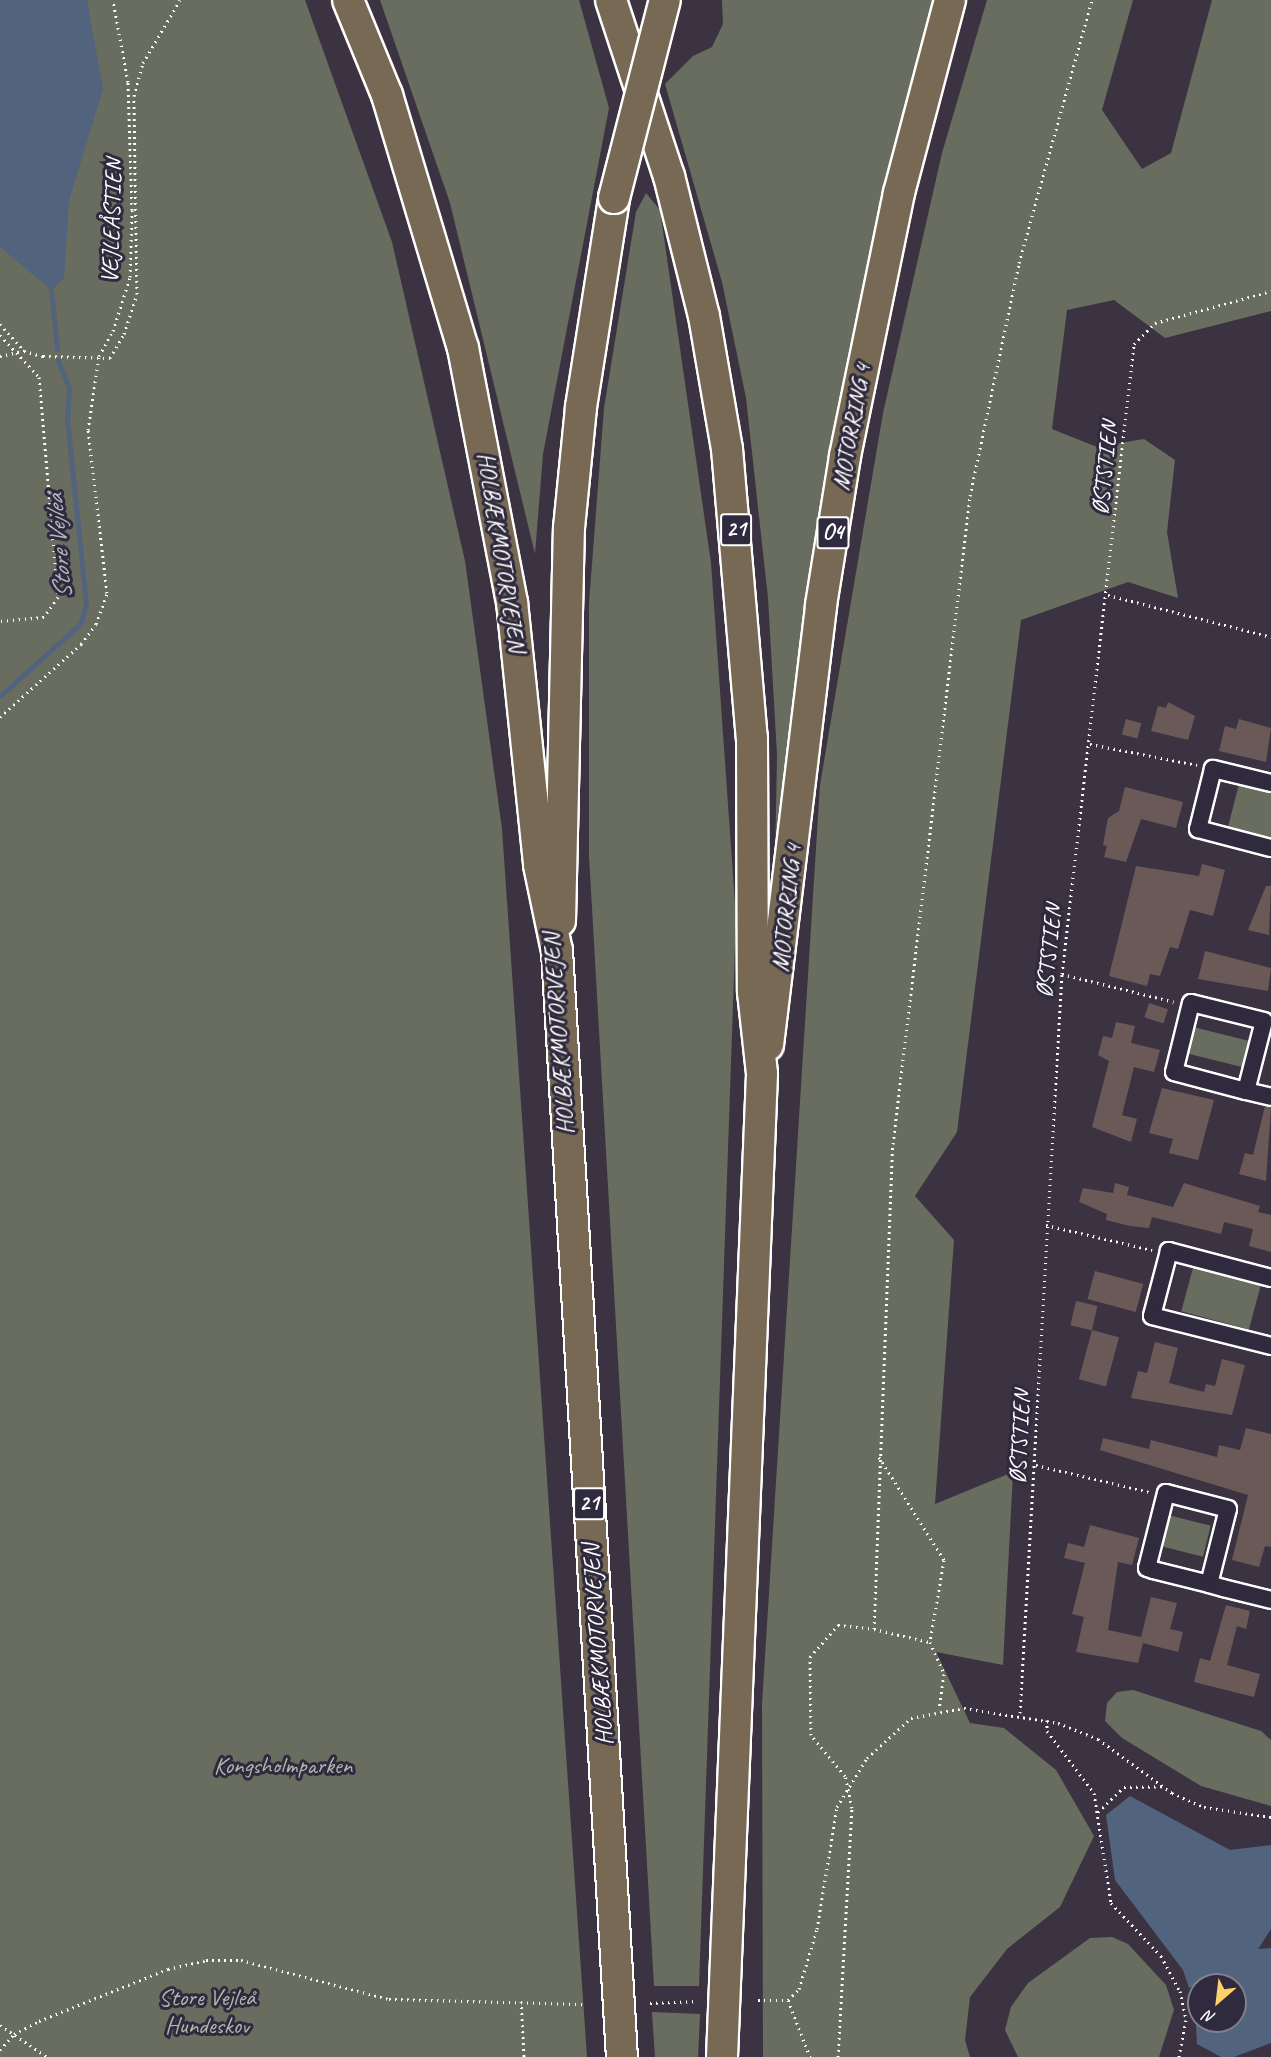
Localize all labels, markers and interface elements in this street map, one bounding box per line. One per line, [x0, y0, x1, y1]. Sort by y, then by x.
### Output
street label: VEJLEÅSTIEN [95, 158, 129, 284]
street label: MOTORRING 4 [827, 361, 877, 493]
street label: ØSTSTIEN [1086, 420, 1124, 516]
street label: HOLBÆKMOTORVEJEN [471, 450, 531, 654]
water label: Store Vejleå [39, 493, 79, 601]
road number: 21 [720, 511, 752, 549]
road number: O4 [815, 514, 851, 552]
street label: MOTORRING 4 [766, 843, 808, 973]
street label: ØSTSTIEN [1030, 903, 1068, 999]
street label: HOLBÆKMOTORVEJEN [538, 932, 580, 1136]
street label: ØSTSTIEN [1003, 1390, 1037, 1484]
road number: 21 [572, 1485, 606, 1523]
street label: HOLBÆKMOTORVEJEN [577, 1543, 619, 1747]
park label: Kongsholmparken [214, 1752, 352, 1780]
north arrow [1187, 1973, 1247, 2033]
park label: Store Vejleå Hundeskov [159, 1984, 255, 2040]
text: N [1200, 2006, 1219, 2028]

